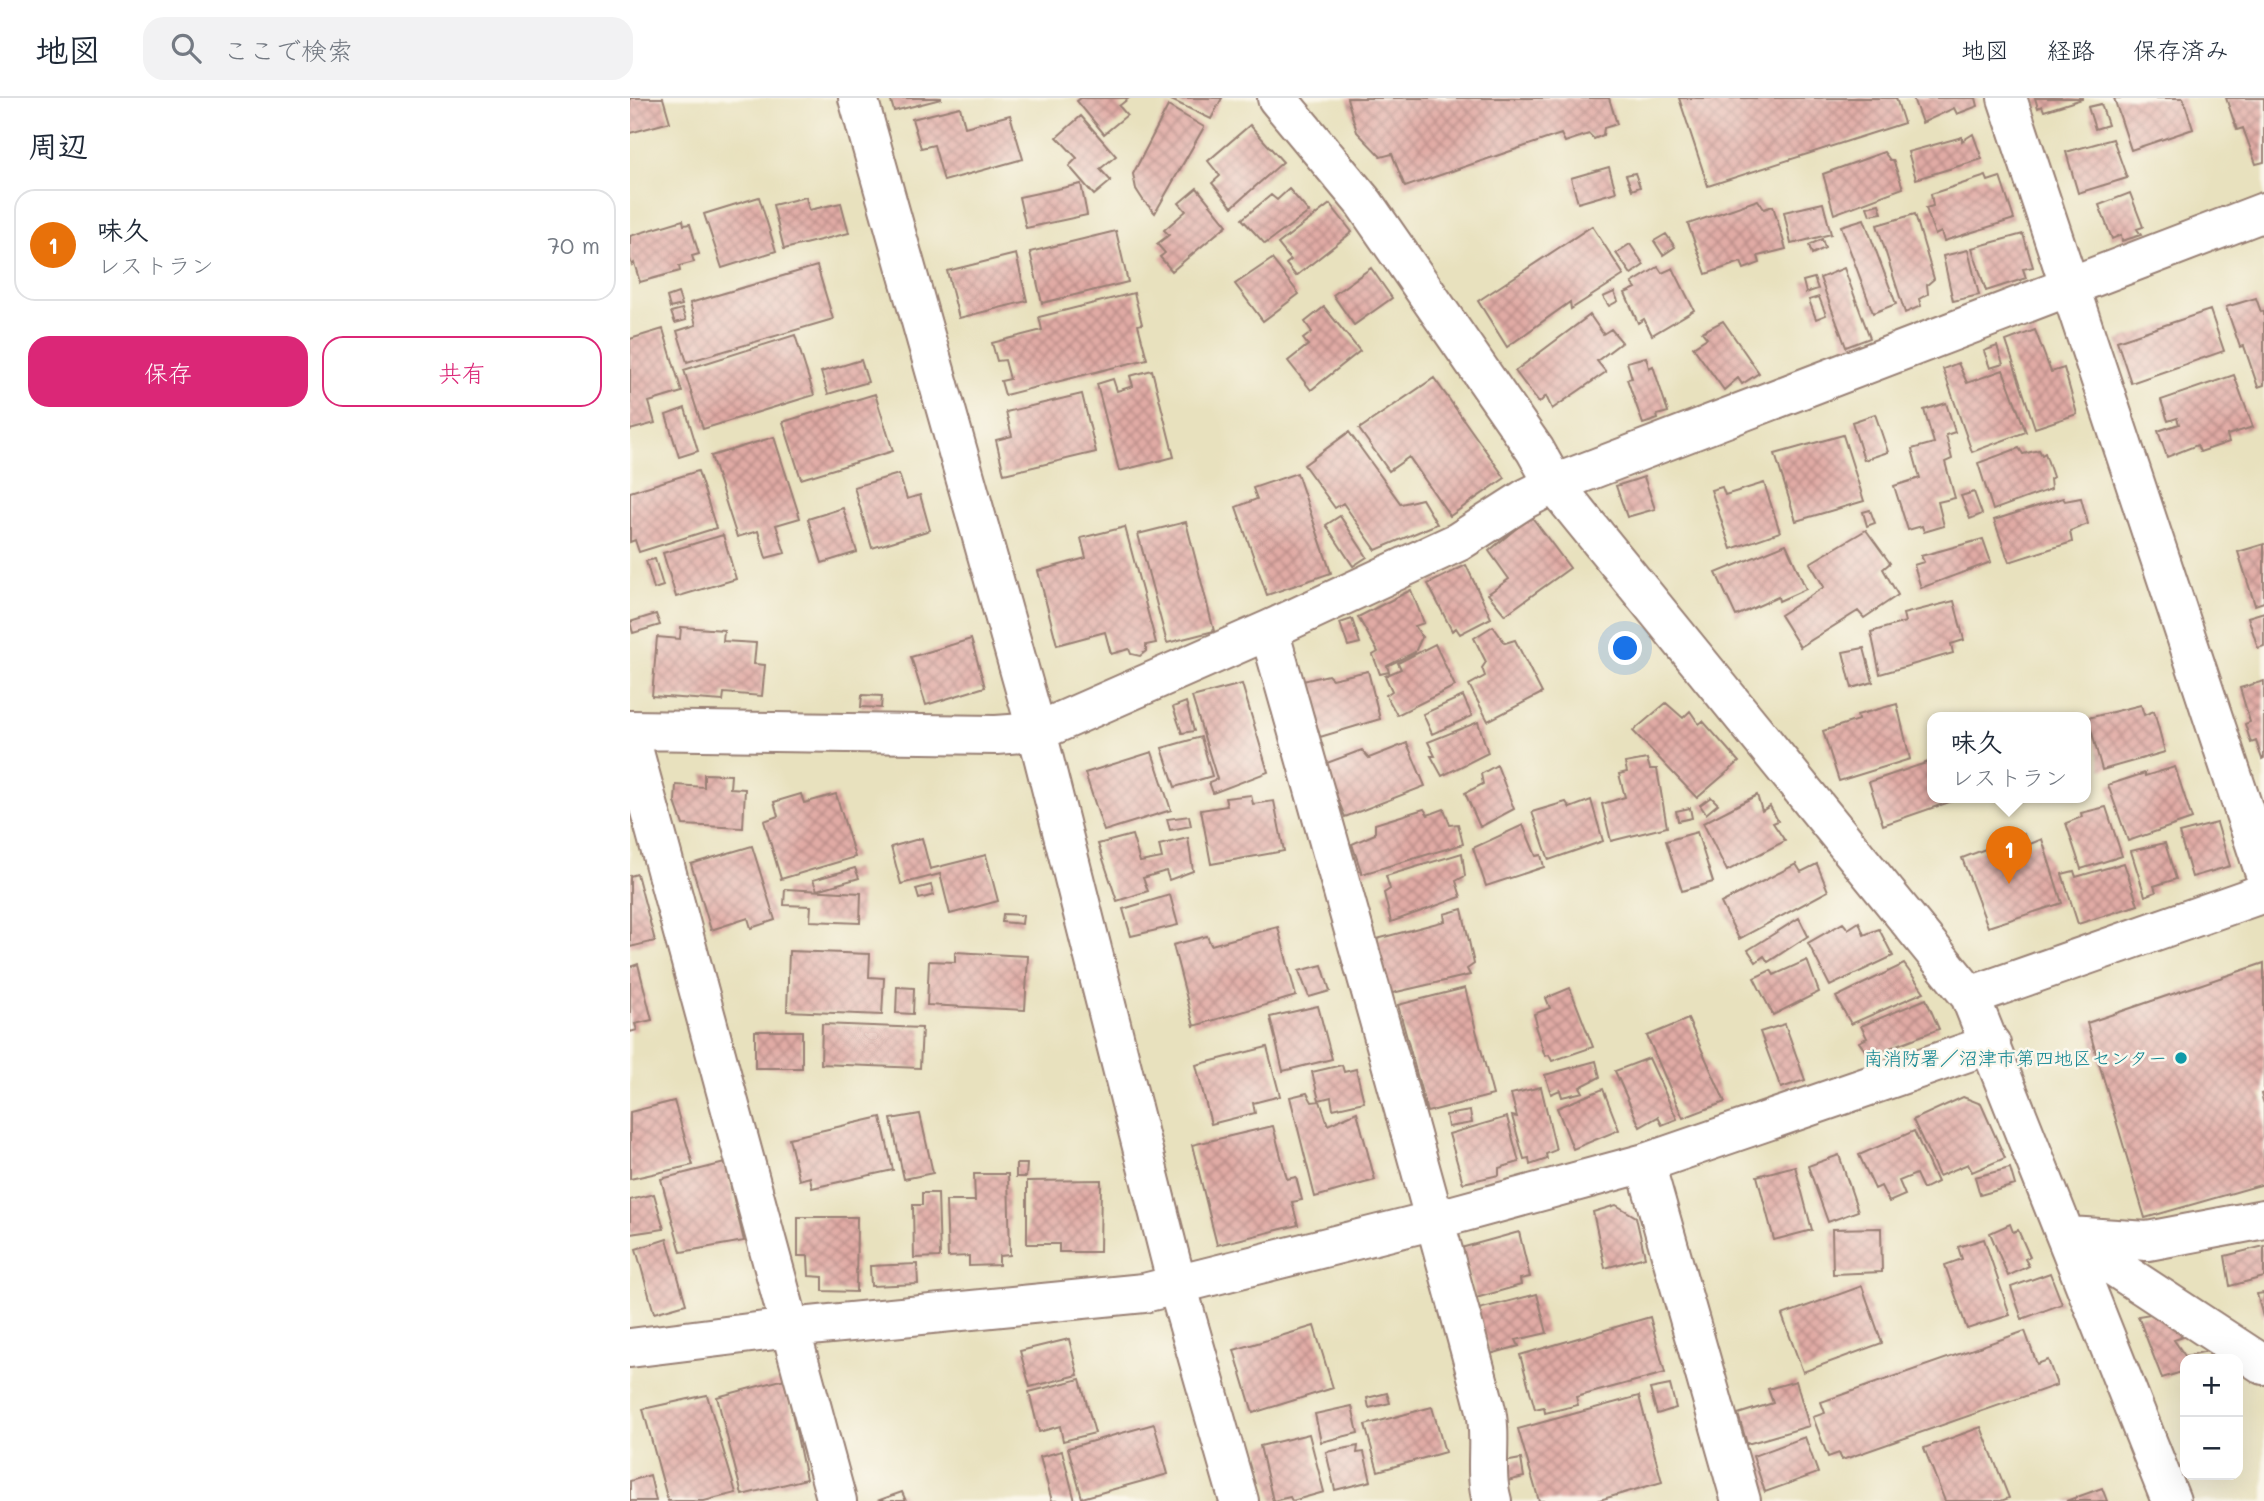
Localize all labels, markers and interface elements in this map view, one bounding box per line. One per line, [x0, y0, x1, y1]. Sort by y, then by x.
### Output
search box [143, 17, 633, 80]
text: 地図 [35, 27, 101, 70]
icon: search [167, 29, 205, 67]
text: ここで検索 [223, 33, 353, 67]
text: 地図 [1961, 34, 2009, 65]
text: 経路 [2047, 34, 2095, 65]
text: 保存済み [2133, 34, 2229, 65]
text: 周辺 [28, 125, 88, 165]
text: 味久 [97, 213, 149, 247]
text: 1 [48, 230, 58, 260]
text: 70 m [547, 230, 600, 260]
text: レストラン [97, 250, 214, 280]
button: 保存 [28, 336, 308, 407]
button: 共有 [322, 336, 602, 407]
your location [1608, 631, 1642, 665]
popup [1927, 712, 2091, 803]
text: 味久 [1951, 725, 2003, 759]
text: レストラン [1951, 762, 2067, 792]
pin: 1 [1986, 826, 2032, 884]
place label: 南消防署／沼津市第四地区センター [1864, 1045, 2167, 1070]
marker: 南消防署／沼津市第四地区センター [2173, 1050, 2189, 1066]
map controls [2180, 1354, 2243, 1480]
button: + [2180, 1354, 2243, 1417]
button: − [2180, 1417, 2243, 1480]

